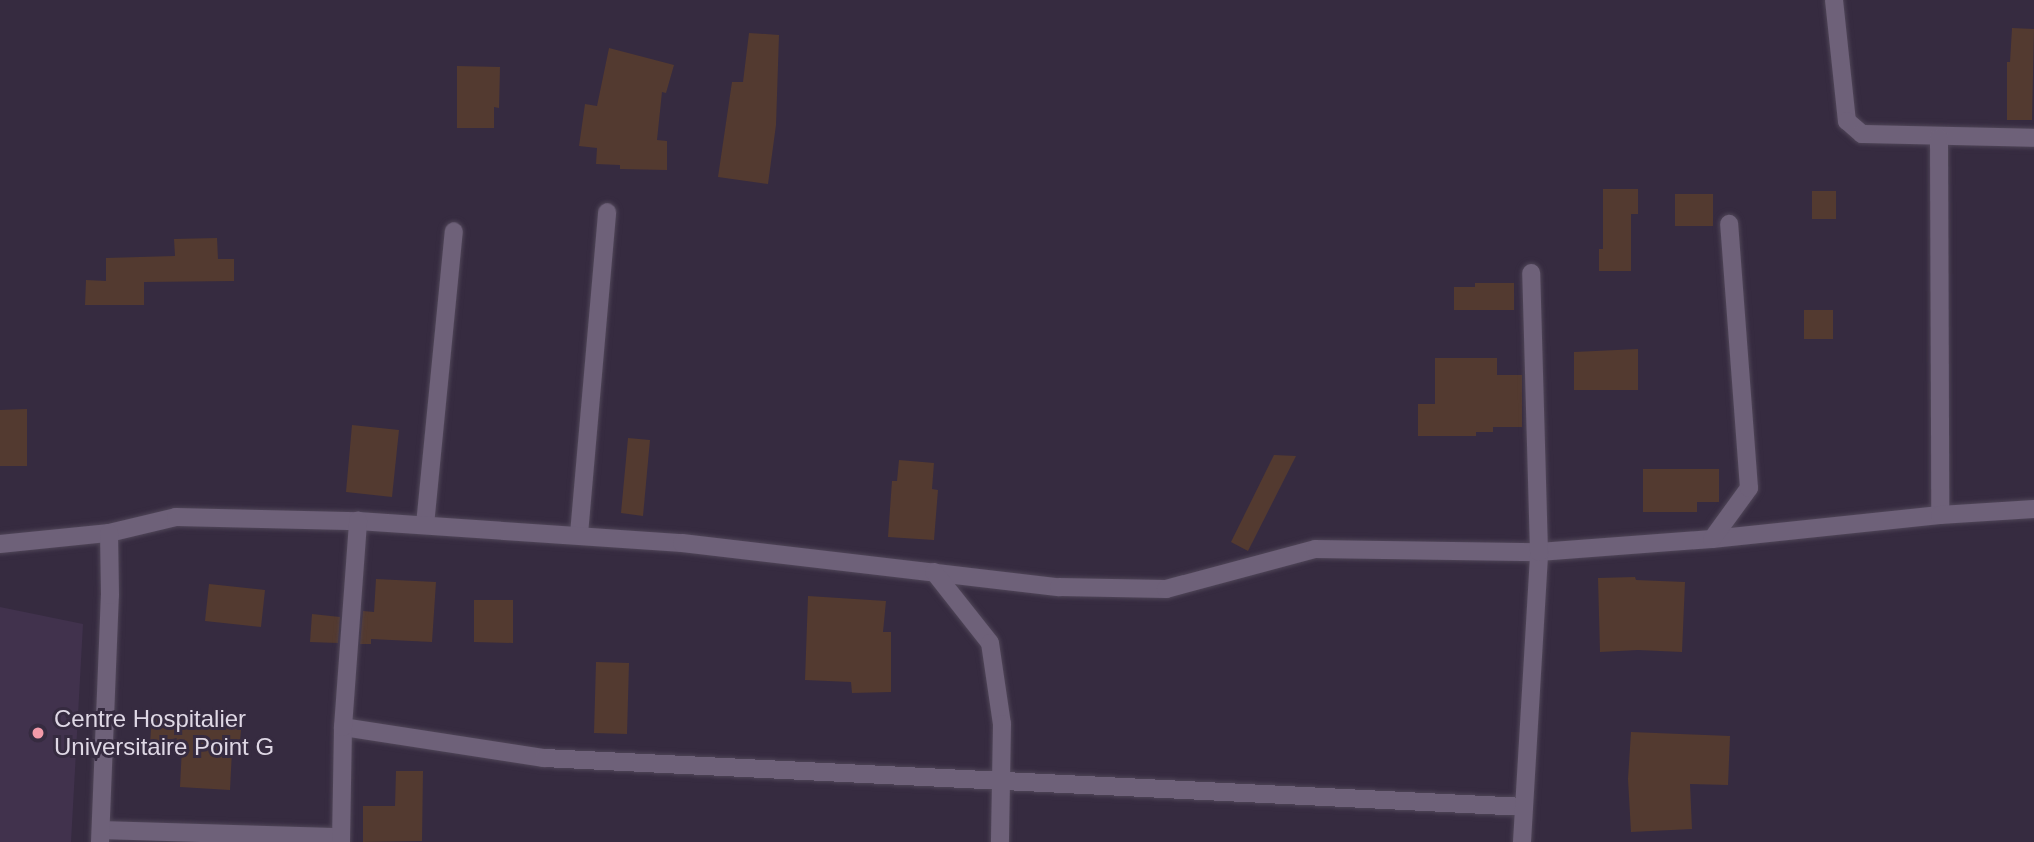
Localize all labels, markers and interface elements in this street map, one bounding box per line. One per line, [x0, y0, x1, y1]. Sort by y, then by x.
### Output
place label: Centre Hospitalier Universitaire Point G [54, 705, 274, 761]
marker: Centre Hospitalier Universitaire Point G [28, 723, 48, 743]

